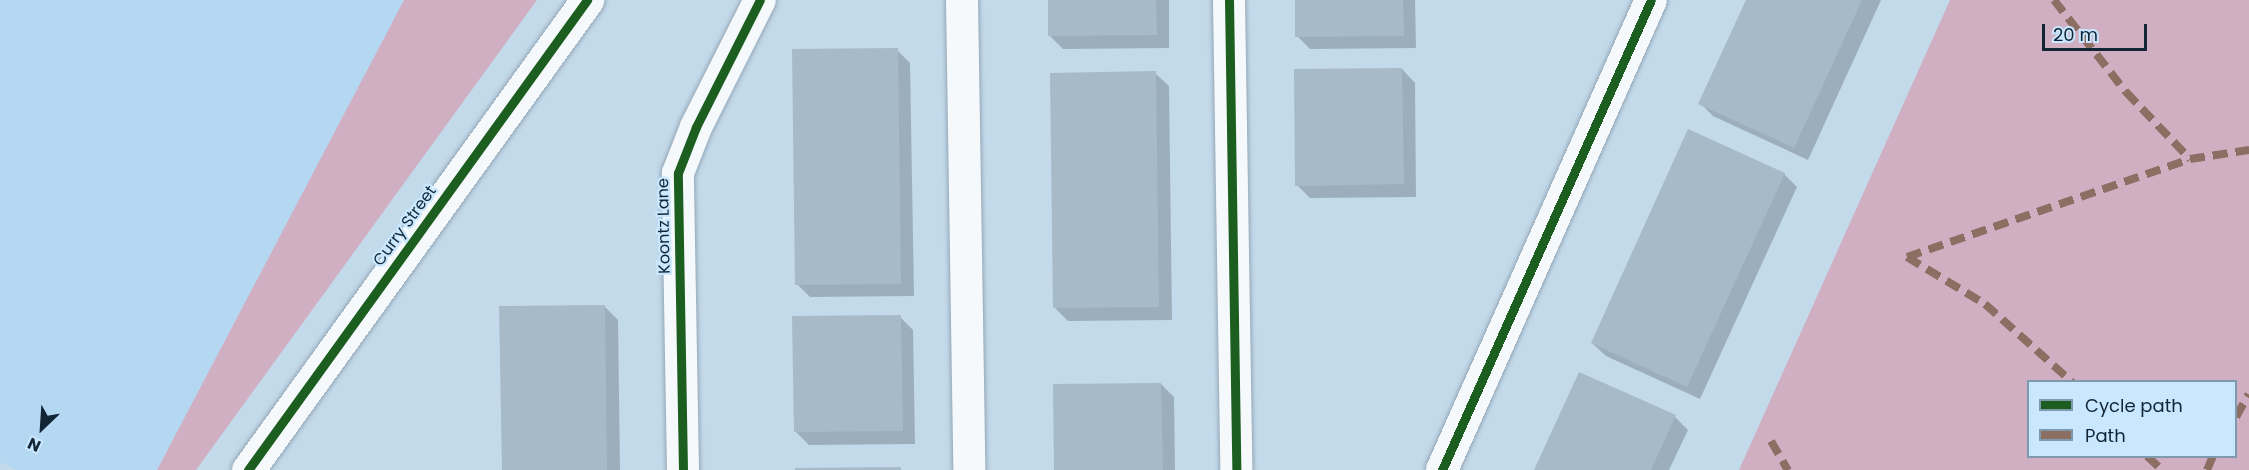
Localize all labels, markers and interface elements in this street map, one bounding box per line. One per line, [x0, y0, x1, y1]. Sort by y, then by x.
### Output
scale bar [2045, 12, 2150, 50]
text: 20 m [2053, 22, 2098, 47]
street label: Koontz Lane [654, 178, 674, 274]
street label: Curry Street [369, 182, 441, 270]
legend [2027, 380, 2237, 458]
text: Cycle path [2085, 393, 2183, 418]
north arrow [12, 398, 72, 458]
text: Path [2085, 423, 2126, 448]
text: N [24, 432, 45, 458]

